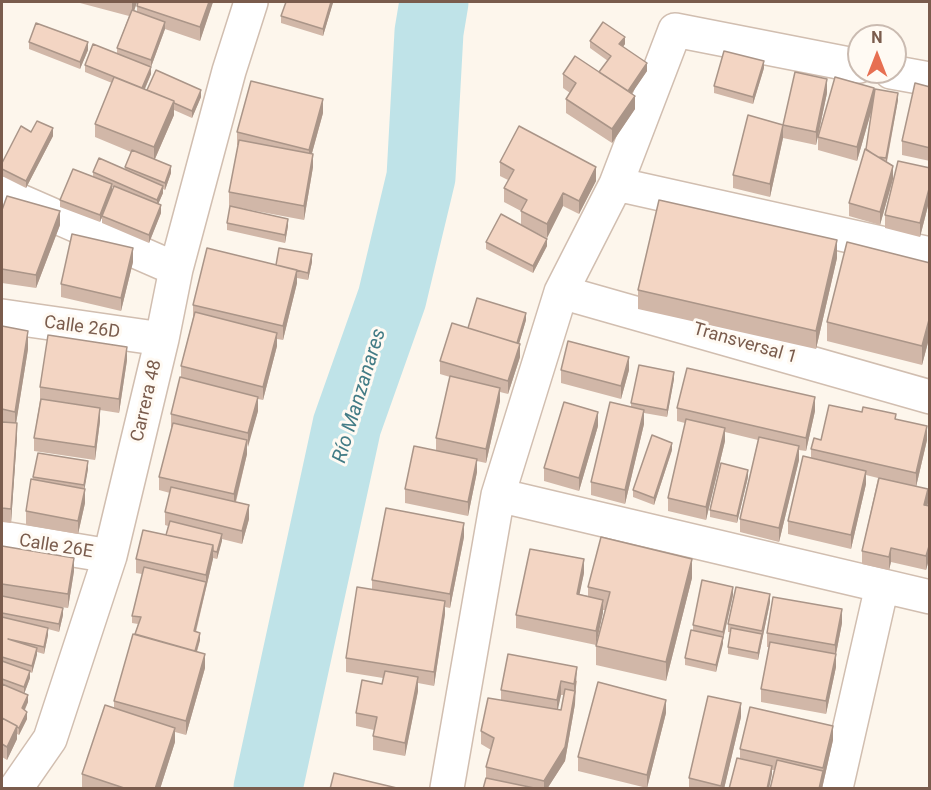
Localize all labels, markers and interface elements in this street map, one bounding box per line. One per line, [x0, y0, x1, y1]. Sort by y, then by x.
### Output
north arrow [847, 24, 907, 84]
text: N [871, 28, 883, 47]
street label: Calle 26D [43, 312, 121, 344]
street label: Transversal 1 [691, 319, 799, 369]
water label: Río Manzanares [328, 326, 392, 466]
street label: Carrera 48 [127, 358, 167, 444]
street label: Calle 26E [17, 530, 95, 564]

